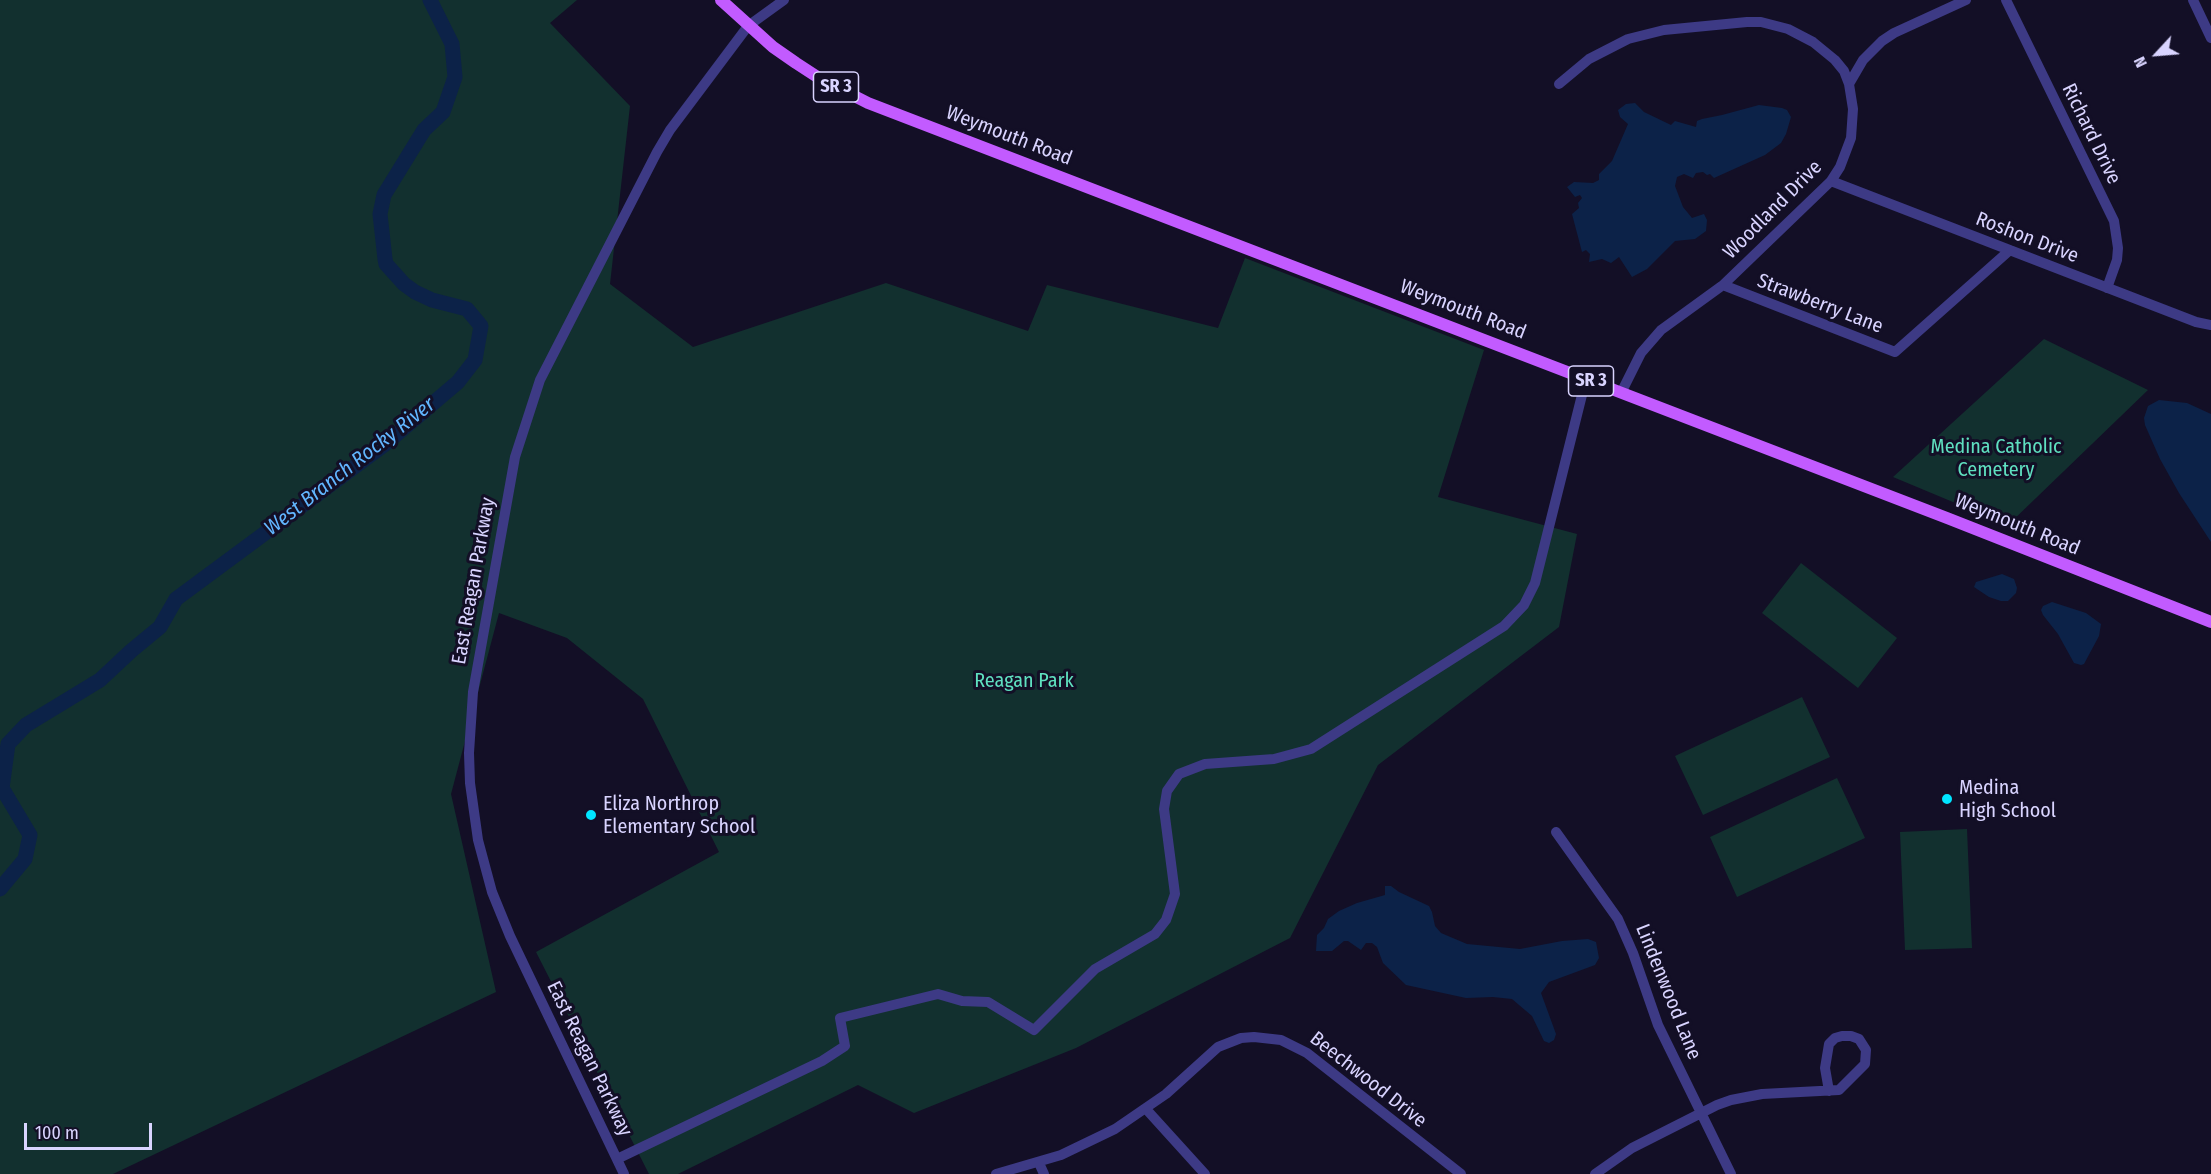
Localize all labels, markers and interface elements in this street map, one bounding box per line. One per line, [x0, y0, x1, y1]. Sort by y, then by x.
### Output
north arrow [2127, 24, 2187, 84]
text: N [2130, 54, 2151, 71]
road number: SR 3 [814, 72, 858, 102]
street label: Richard Drive [2056, 80, 2126, 188]
street label: Weymouth Road [943, 101, 1075, 171]
street label: Woodland Drive [1719, 156, 1827, 264]
street label: Roshon Drive [1972, 207, 2082, 269]
street label: Strawberry Lane [1754, 269, 1886, 339]
street label: Weymouth Road [1397, 275, 1529, 345]
road number: SR 3 [1568, 366, 1614, 396]
water label: West Branch Rocky River [260, 393, 440, 541]
park label: Medina Catholic Cemetery [1930, 435, 2062, 482]
street label: Weymouth Road [1951, 489, 2083, 561]
street label: East Reagan Parkway [447, 496, 501, 666]
park label: Reagan Park [974, 669, 1074, 693]
place label: Medina High School [1959, 776, 2056, 823]
place label: Eliza Northrop Elementary School [603, 792, 755, 839]
marker: Medina High School [1940, 792, 1954, 806]
marker: Eliza Northrop Elementary School [584, 808, 598, 822]
street label: Lindenwood Lane [1630, 921, 1706, 1063]
street label: East Reagan Parkway [541, 978, 637, 1140]
street label: Beechwood Drive [1305, 1027, 1431, 1133]
scale bar [27, 1111, 154, 1149]
text: 100 m [35, 1122, 79, 1144]

